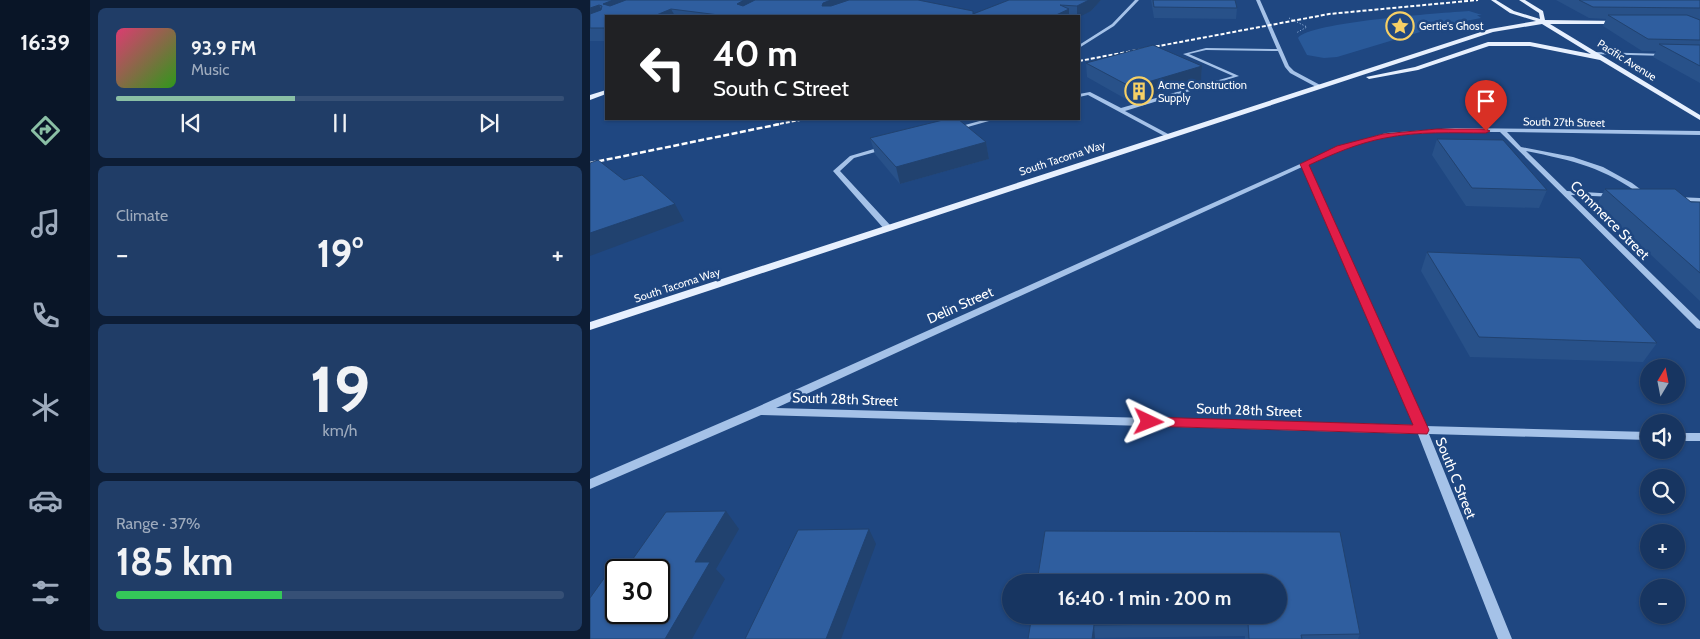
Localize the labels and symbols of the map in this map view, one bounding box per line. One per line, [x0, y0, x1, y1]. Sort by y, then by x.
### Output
place icon: Gertie's Ghost [1385, 11, 1415, 41]
place label: Gertie's Ghost [1419, 19, 1484, 33]
street label: Pacific Avenue [1595, 36, 1659, 84]
building icon: Acme Construction Supply [1124, 76, 1154, 106]
place label: Acme Construction Supply [1158, 78, 1247, 105]
pin [1465, 80, 1507, 131]
street label: South 27th Street [1523, 114, 1605, 130]
street label: South Tacoma Way [1017, 137, 1107, 179]
street label: Commerce Street [1567, 177, 1654, 264]
street label: South Tacoma Way [632, 264, 722, 306]
street label: Delin Street [924, 282, 996, 328]
north arrow [1640, 359, 1685, 404]
street label: South 28th Street [792, 388, 899, 410]
position arrow [1122, 395, 1174, 447]
street label: South 28th Street [1196, 399, 1303, 421]
street label: South C Street [1431, 435, 1481, 522]
speed limit sign: 30 [605, 559, 670, 624]

